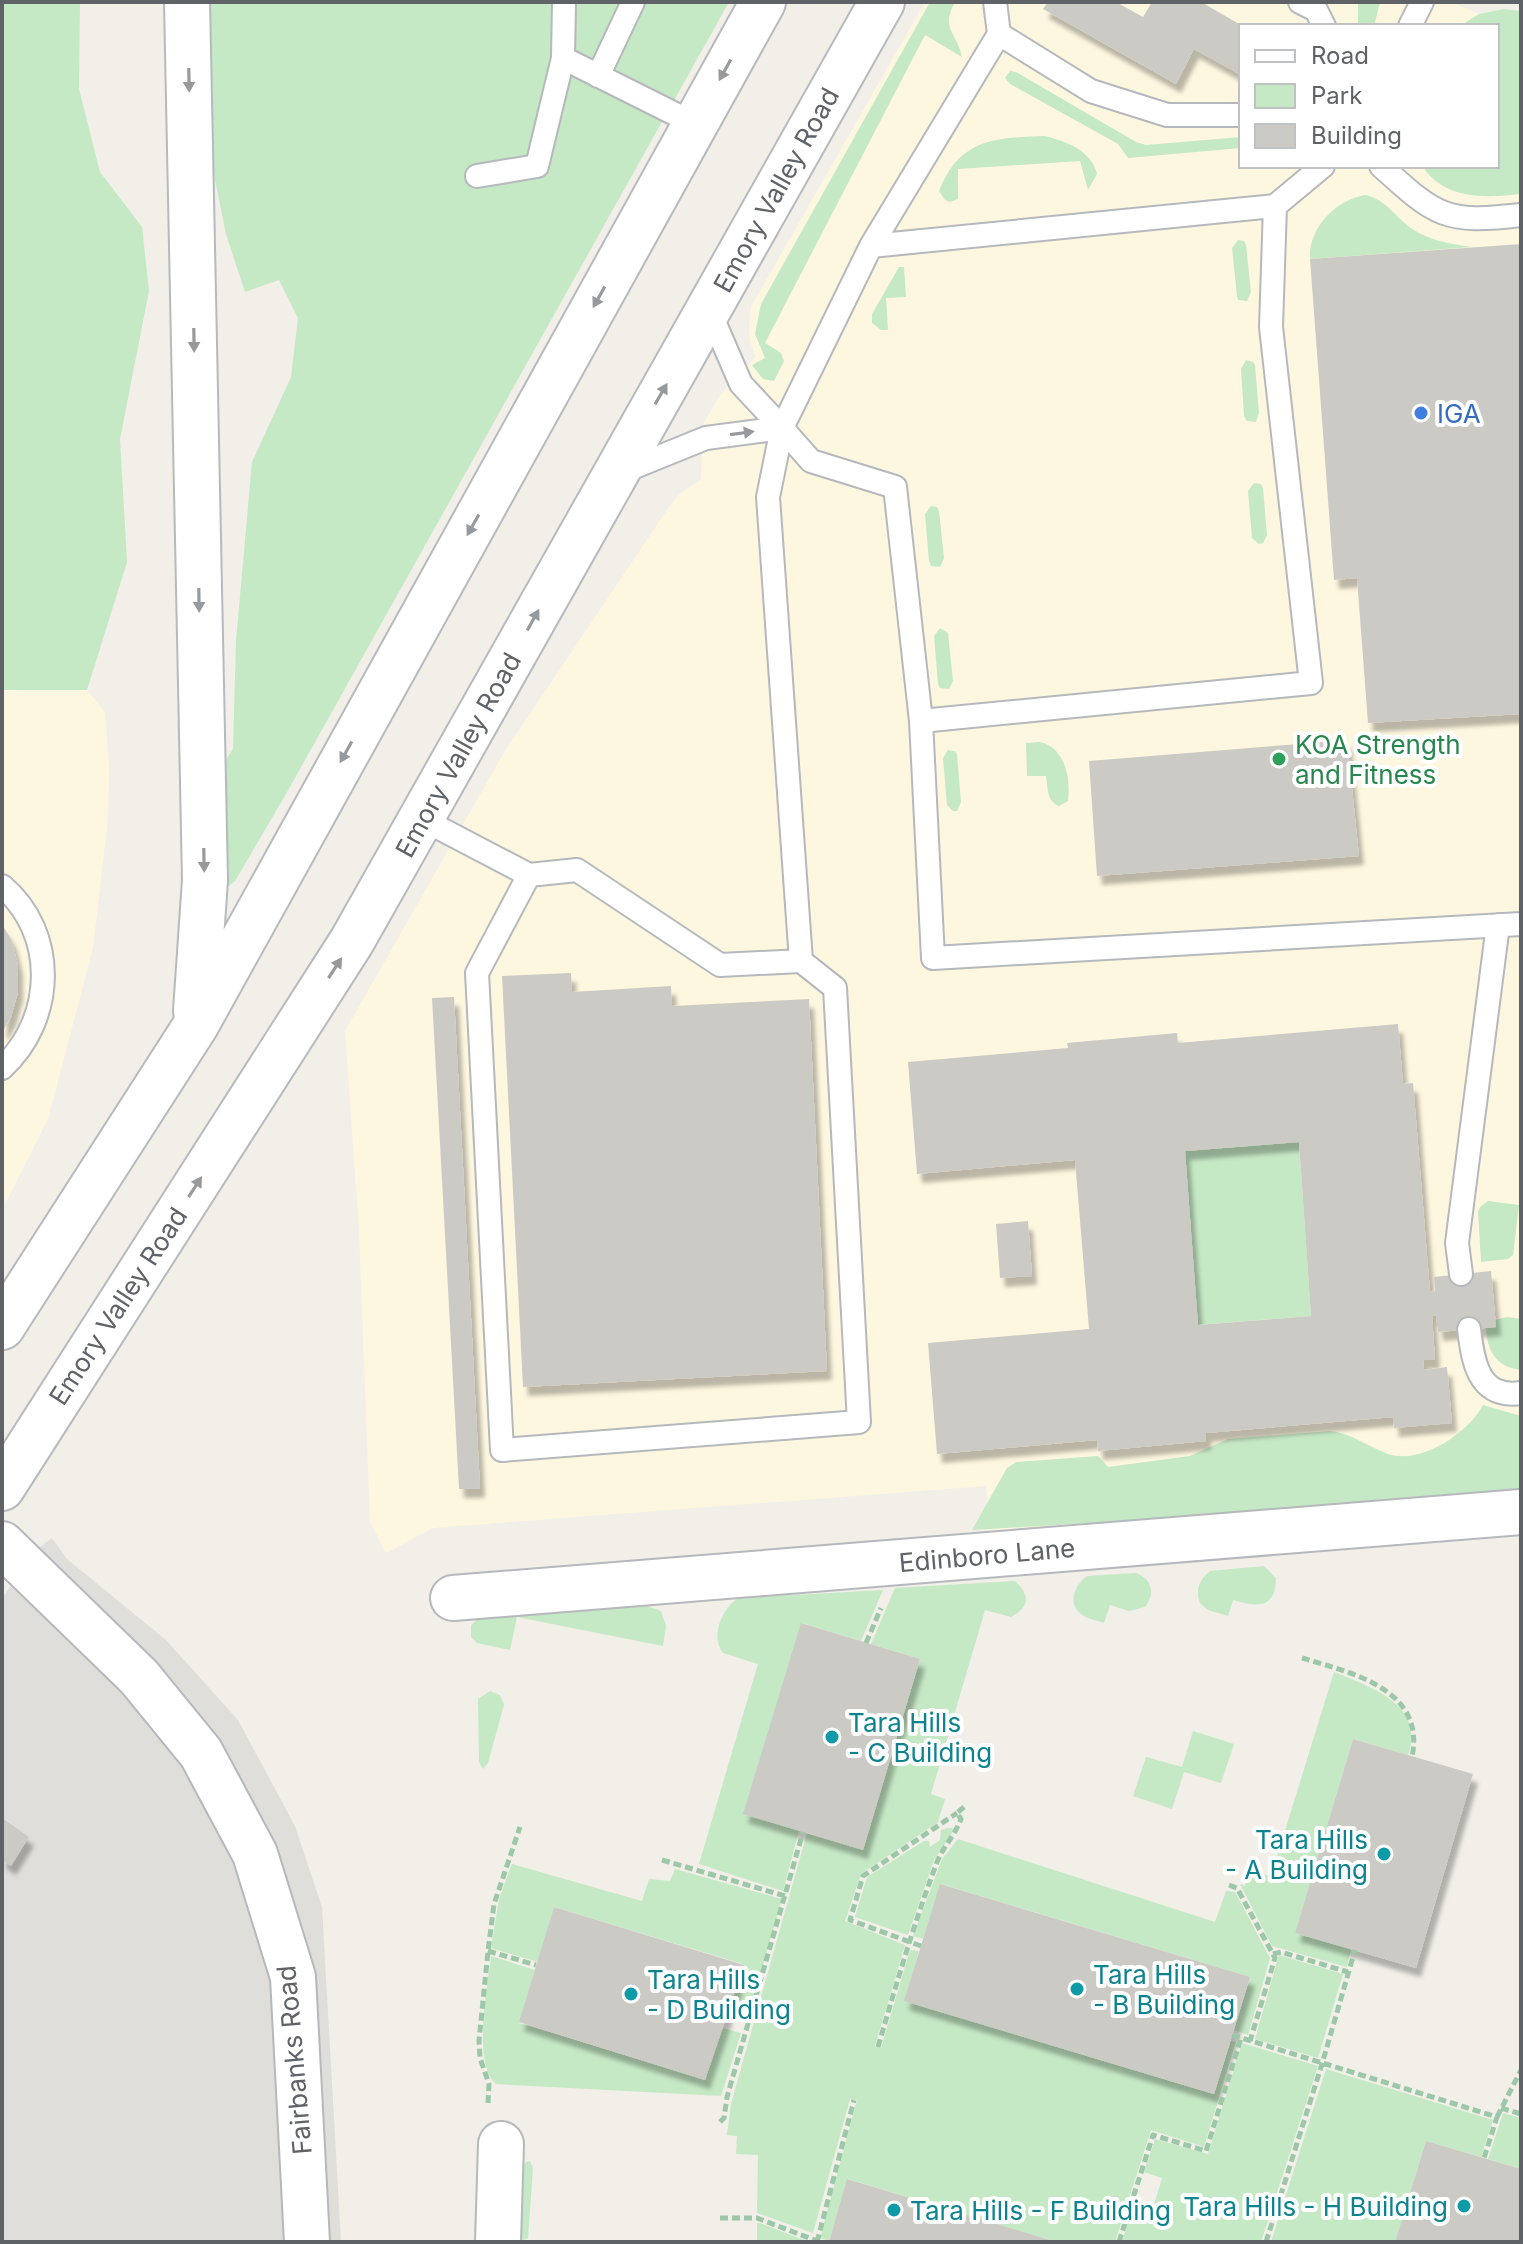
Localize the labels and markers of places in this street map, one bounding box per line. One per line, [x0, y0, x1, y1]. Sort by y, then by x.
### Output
place label: IGA [1437, 398, 1481, 429]
marker: IGA [1412, 404, 1430, 422]
place label: KOA Strength and Fitness [1295, 729, 1461, 790]
marker: KOA Strength and Fitness [1270, 750, 1288, 768]
place label: Tara Hills - C Building [848, 1707, 992, 1768]
marker: Tara Hills - C Building [823, 1728, 841, 1746]
place label: Tara Hills - A Building [1225, 1824, 1368, 1885]
marker: Tara Hills - A Building [1375, 1845, 1393, 1863]
place label: Tara Hills - B Building [1093, 1959, 1235, 2020]
place label: Tara Hills - D Building [647, 1964, 791, 2025]
marker: Tara Hills - B Building [1068, 1980, 1086, 1998]
marker: Tara Hills - D Building [622, 1985, 640, 2003]
place label: Tara Hills - H Building [1183, 2191, 1448, 2222]
place label: Tara Hills - F Building [910, 2195, 1171, 2226]
marker: Tara Hills - H Building [1455, 2197, 1473, 2215]
marker: Tara Hills - F Building [885, 2201, 903, 2219]

